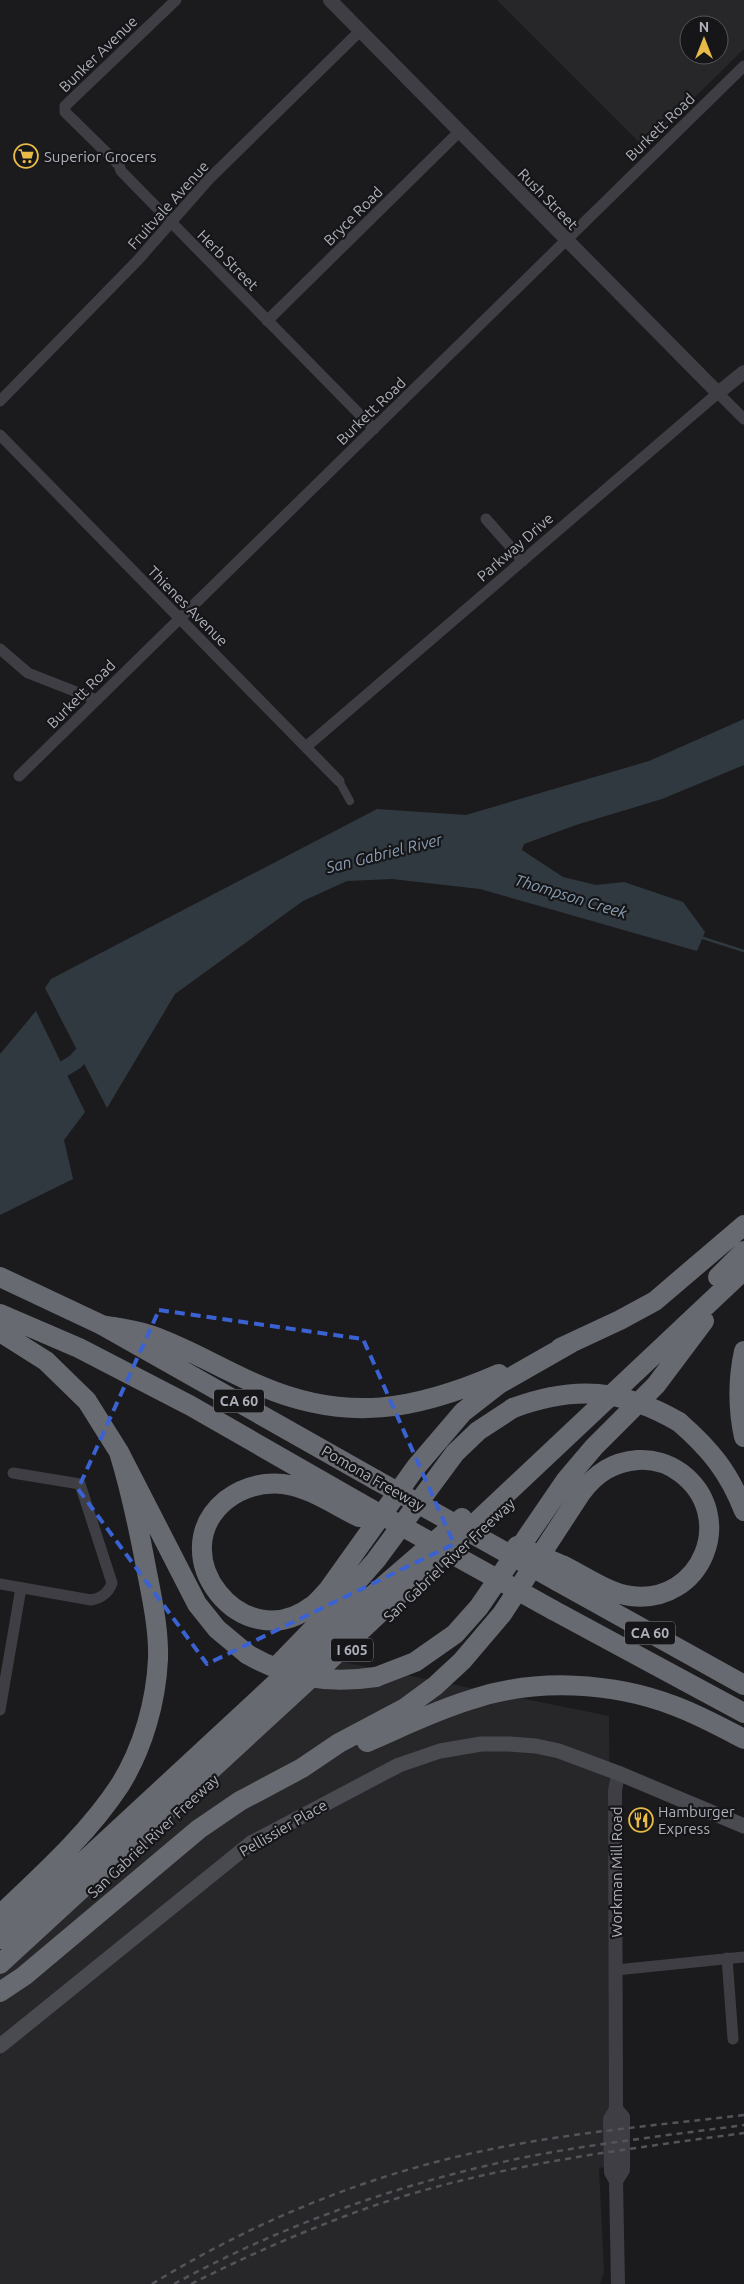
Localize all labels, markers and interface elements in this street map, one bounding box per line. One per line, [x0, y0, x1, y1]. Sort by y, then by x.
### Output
street label: Bunker Avenue [55, 12, 141, 96]
north arrow [679, 15, 729, 65]
text: N [699, 19, 709, 35]
street label: Burkett Road [622, 90, 698, 164]
supermarket icon: Superior Grocers [13, 143, 39, 169]
place label: Superior Grocers [44, 148, 157, 165]
street label: Fruitvale Avenue [124, 157, 212, 253]
street label: Rush Street [515, 165, 581, 233]
street label: Bryce Road [320, 183, 386, 249]
street label: Herb Street [194, 226, 262, 294]
street label: Burkett Road [333, 374, 409, 448]
street label: Parkway Drive [473, 509, 557, 585]
street label: Thienes Avenue [144, 562, 232, 650]
street label: Burkett Road [43, 656, 119, 732]
water label: San Gabriel River [323, 830, 445, 876]
water label: Thompson Creek [513, 870, 630, 922]
road number: CA 60 [214, 1390, 264, 1412]
street label: Pomona Freeway [319, 1442, 427, 1514]
street label: San Gabriel River Freeway [380, 1495, 518, 1625]
road number: CA 60 [625, 1622, 675, 1645]
road number: I 605 [331, 1638, 373, 1662]
street label: San Gabriel River Freeway [84, 1771, 222, 1901]
street label: Pellissier Place [236, 1796, 330, 1860]
place label: Hamburger Express [658, 1803, 735, 1837]
street label: Workman Mill Road [608, 1807, 625, 1937]
restaurant icon: Hamburger Express [628, 1807, 654, 1833]

